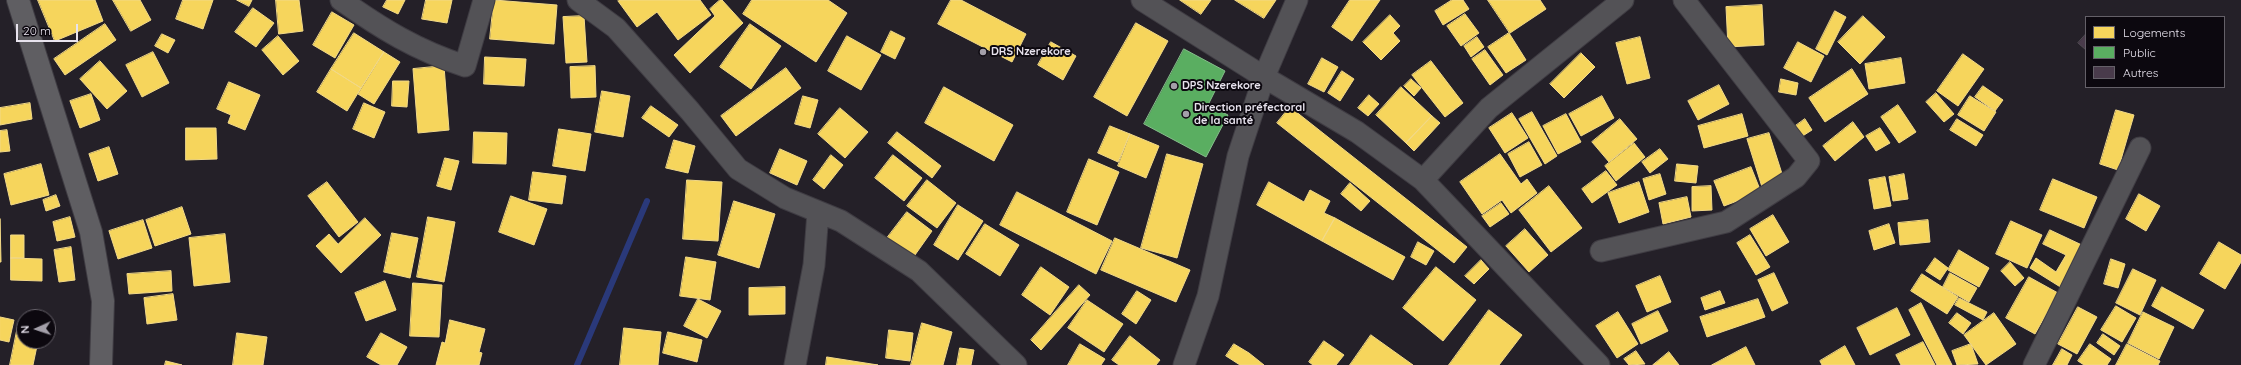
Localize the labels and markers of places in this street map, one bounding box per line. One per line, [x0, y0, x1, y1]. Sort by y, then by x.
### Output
place label: DRS Nzerekore [991, 45, 1071, 59]
marker: DRS Nzerekore [978, 47, 988, 57]
place label: DPS Nzerekore [1182, 79, 1261, 93]
marker: DPS Nzerekore [1169, 81, 1179, 91]
place label: Direction préfectoral de la santé [1194, 101, 1305, 127]
marker: Direction préfectoral de la santé [1181, 109, 1191, 119]

